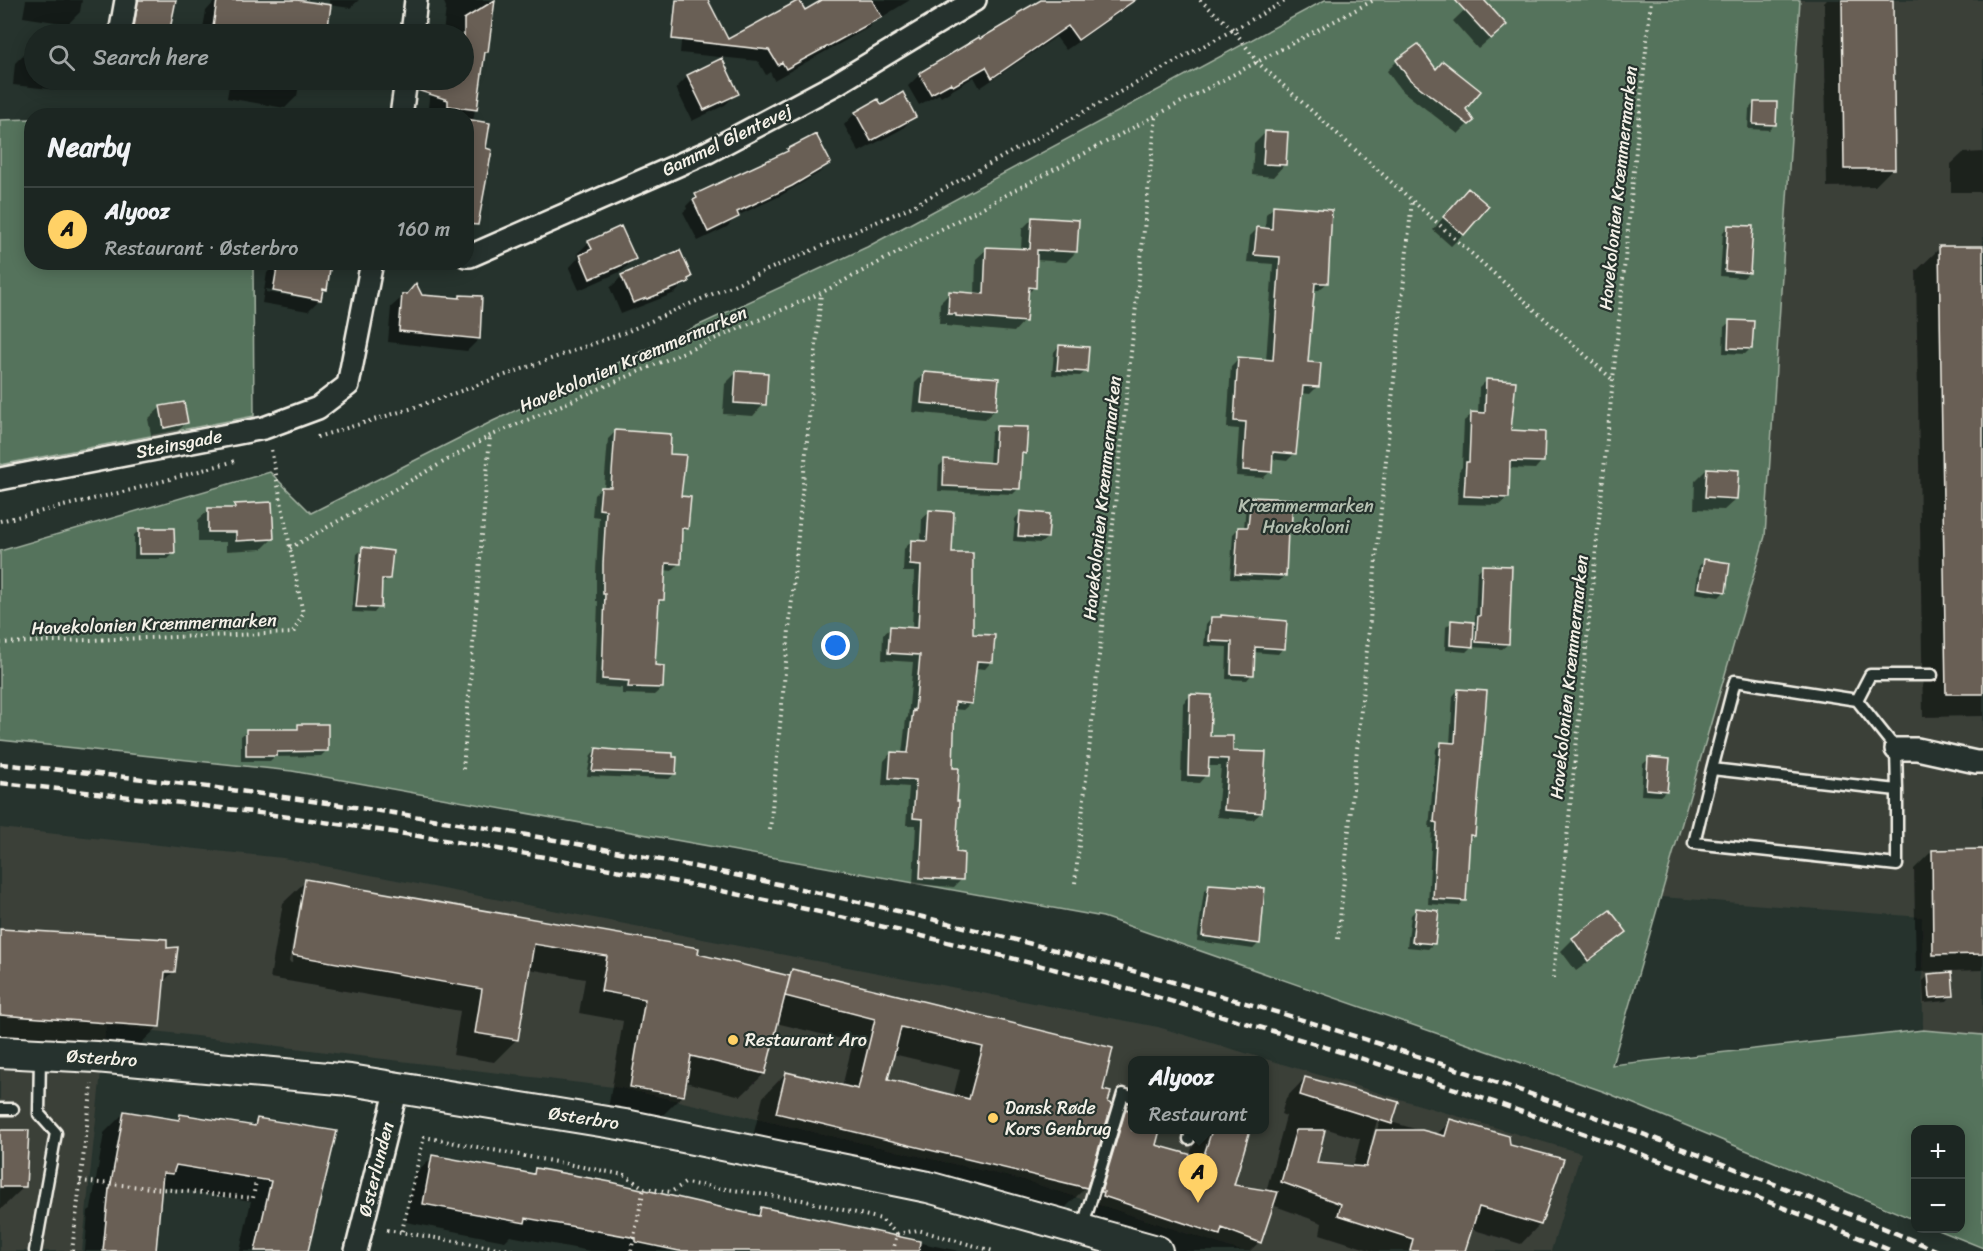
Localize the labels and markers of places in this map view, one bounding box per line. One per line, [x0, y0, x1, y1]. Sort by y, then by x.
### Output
place label: Restaurant Aro [745, 1024, 867, 1056]
marker: Restaurant Aro [726, 1033, 740, 1047]
place label: Dansk Røde Kors Genbrug [1005, 1092, 1112, 1145]
marker: Dansk Røde Kors Genbrug [986, 1111, 1000, 1125]
pin: A [1178, 1154, 1218, 1203]

